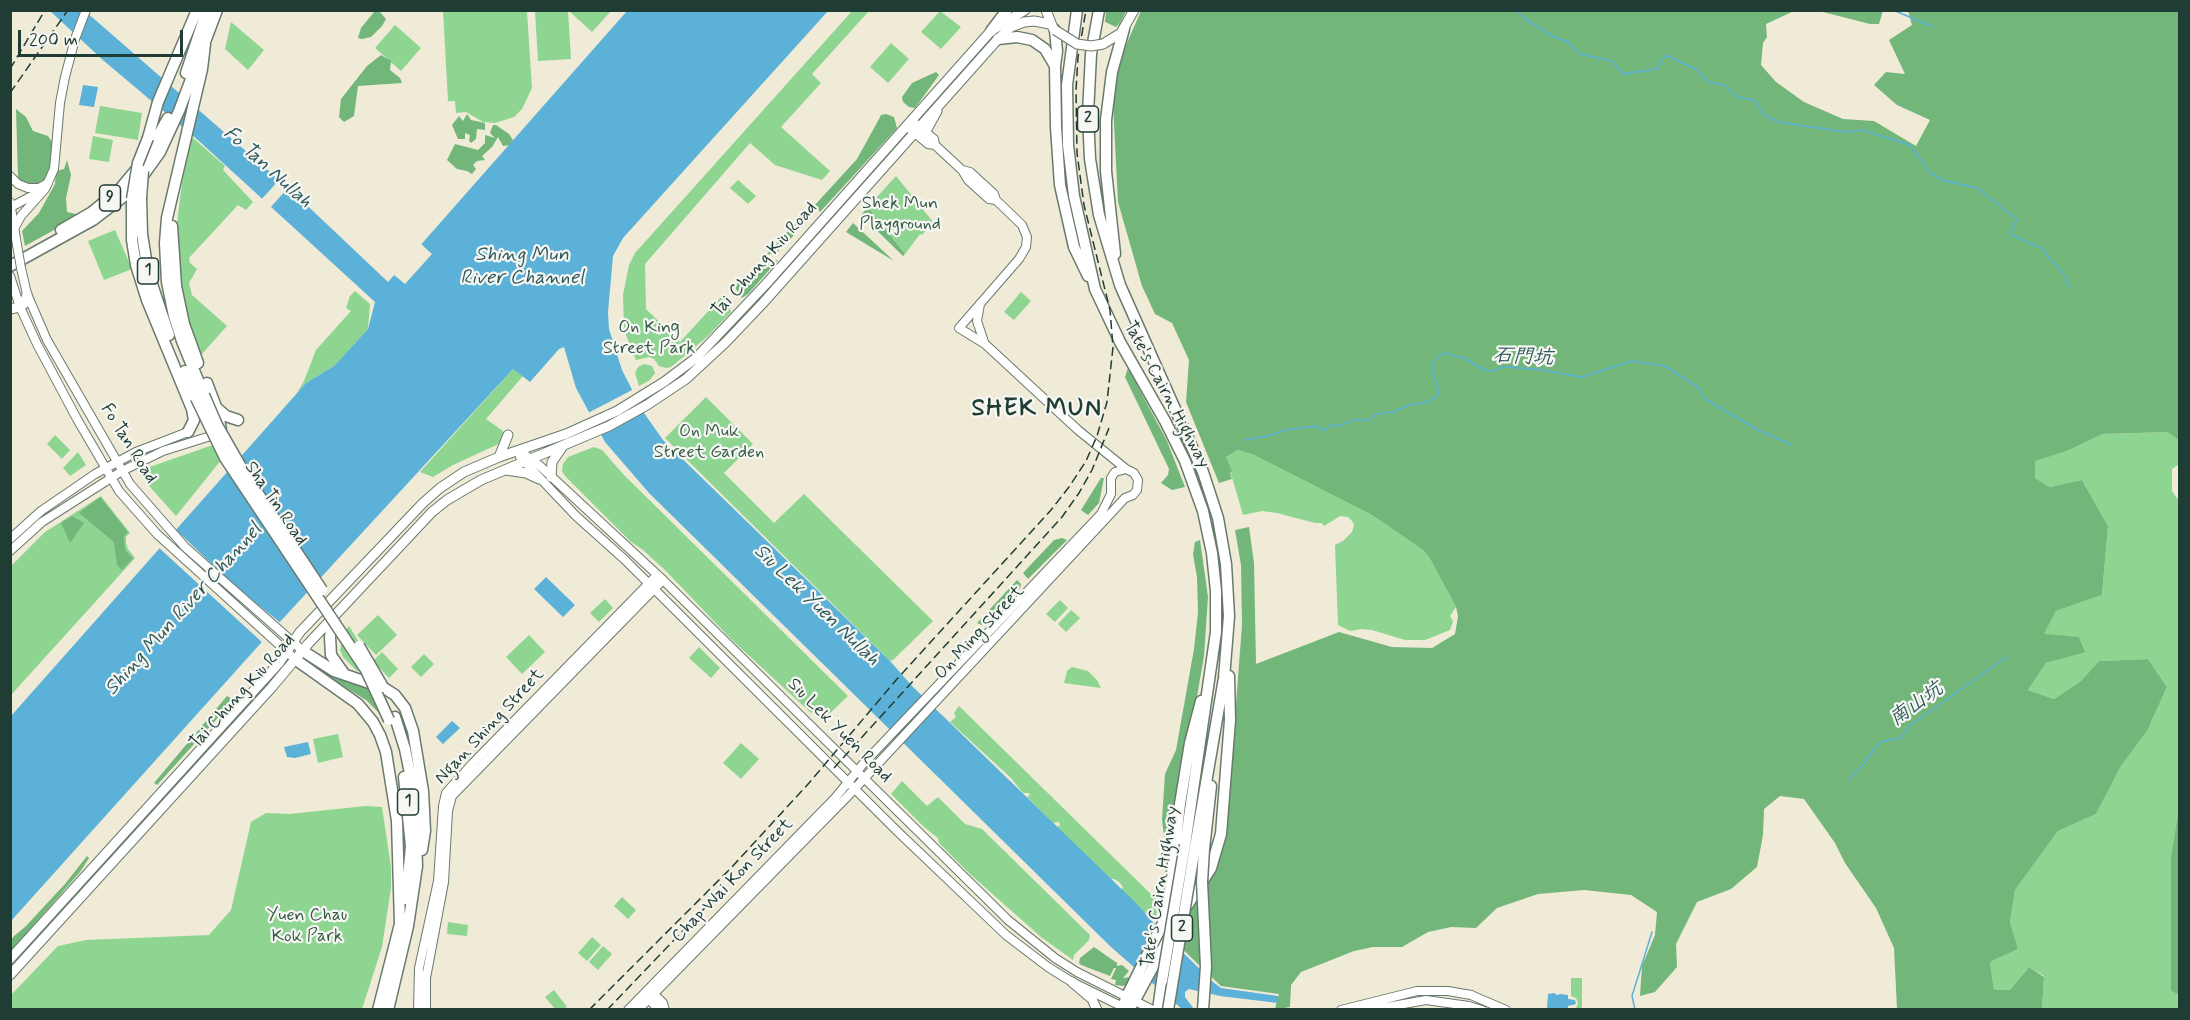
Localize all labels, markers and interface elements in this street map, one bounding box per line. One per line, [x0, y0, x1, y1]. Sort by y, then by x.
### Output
scale bar [21, 18, 186, 56]
text: 200 m [29, 28, 78, 52]
road number: 2 [1078, 106, 1098, 132]
water label: Fo Tan Nullah [218, 122, 316, 214]
road number: 9 [100, 185, 120, 211]
park label: Shek Mun Playground [859, 193, 941, 236]
street label: Tai Chung Kiu Road [708, 198, 822, 322]
water label: Shing Mun River Channel [460, 244, 584, 291]
road number: 1 [138, 258, 158, 284]
park label: On King Street Park [603, 317, 695, 360]
street label: Tate's Cairn Highway [1118, 318, 1214, 472]
water label: 石門坑 [1492, 344, 1554, 372]
district label: SHEK MUN [974, 396, 1100, 424]
street label: Fo Tan Road [95, 400, 161, 488]
park label: On Muk Street Garden [654, 421, 764, 464]
street label: Sha Tin Road [239, 458, 311, 550]
water label: Shing Mun River Channel [100, 519, 268, 701]
water label: Siu Lek Yuen Nullah [748, 540, 884, 672]
street label: On Ming Street [931, 581, 1029, 685]
street label: Tai Chung Kiu Road [186, 630, 300, 754]
street label: Ngan Shing Street [431, 665, 549, 789]
street label: Siu Lek Yuen Road [782, 674, 896, 788]
water label: 南山坑 [1886, 678, 1948, 732]
road number: 1 [398, 789, 418, 815]
street label: Tate's Cairn Highway [1138, 805, 1184, 969]
street label: Chap Wai Kon Street [668, 814, 798, 948]
park label: Yuen Chau Kok Park [267, 905, 347, 948]
road number: 2 [1172, 915, 1192, 941]

